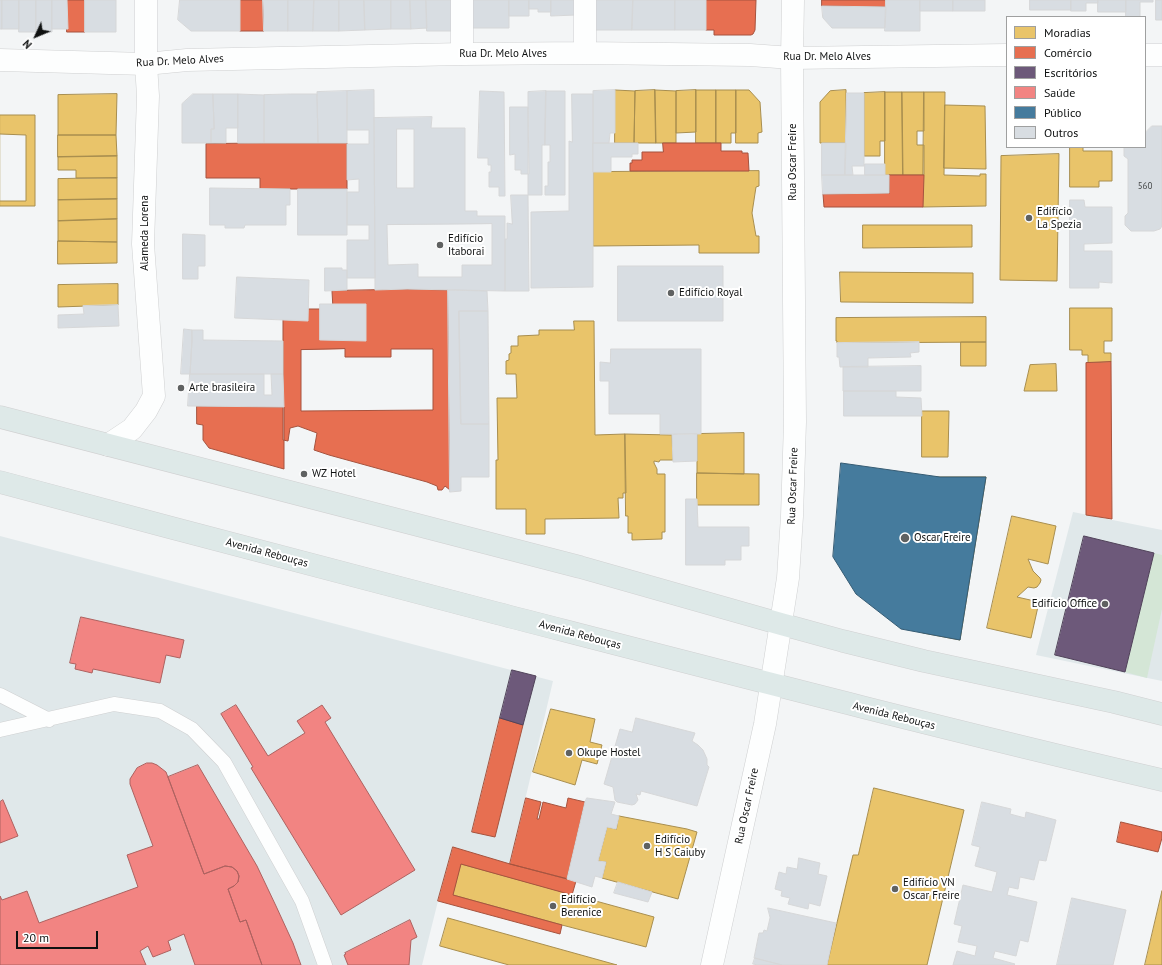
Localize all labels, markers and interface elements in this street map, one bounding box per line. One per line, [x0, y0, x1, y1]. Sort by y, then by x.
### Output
north arrow [16, 16, 56, 56]
legend [1006, 16, 1146, 148]
text: Moradias [1044, 25, 1091, 40]
text: N [20, 37, 35, 52]
text: Comércio [1044, 45, 1092, 60]
street label: Rua Dr. Melo Alves [459, 47, 547, 61]
street label: Rua Dr. Melo Alves [783, 50, 871, 64]
street label: Rua Dr. Melo Alves [136, 52, 224, 70]
text: Escritórios [1044, 65, 1097, 80]
text: Saúde [1044, 85, 1075, 100]
text: Público [1044, 105, 1082, 120]
street label: Rua Oscar Freire [786, 123, 800, 201]
text: Outros [1044, 125, 1078, 140]
house number: 560 [1138, 181, 1152, 191]
street label: Alameda Lorena [138, 195, 152, 271]
place label: Edifício La Spezia [1037, 205, 1081, 231]
marker: Edifício La Spezia [1024, 213, 1034, 223]
place label: Edifício Itaborai [448, 232, 484, 258]
marker: Edifício Itaborai [435, 240, 445, 250]
place label: Edifício Royal [679, 286, 743, 300]
marker: Edifício Royal [666, 288, 676, 298]
place label: Arte brasileira [189, 381, 255, 395]
marker: Arte brasileira [176, 383, 186, 393]
street label: Rua Oscar Freire [785, 447, 801, 525]
place label: WZ Hotel [312, 467, 356, 481]
marker: WZ Hotel [299, 469, 309, 479]
place label: Oscar Freire [914, 531, 971, 545]
marker: Oscar Freire [899, 532, 911, 544]
street label: Avenida Rebouças [224, 536, 310, 570]
place label: Edifício Office [1032, 597, 1097, 611]
marker: Edifício Office [1100, 599, 1110, 609]
street label: Avenida Rebouças [537, 618, 623, 652]
street label: Avenida Rebouças [851, 699, 937, 733]
place label: Okupe Hostel [577, 746, 641, 760]
marker: Okupe Hostel [564, 748, 574, 758]
street label: Rua Oscar Freire [733, 767, 761, 845]
place label: Edifício H S Caiuby [655, 833, 705, 859]
marker: Edifício H S Caiuby [642, 841, 652, 851]
place label: Edifício VN Oscar Freire [903, 876, 960, 902]
marker: Edifício VN Oscar Freire [890, 884, 900, 894]
place label: Edifício Berenice [561, 893, 602, 919]
marker: Edifício Berenice [548, 901, 558, 911]
scale bar [18, 923, 100, 949]
text: 20 m [23, 930, 49, 945]

